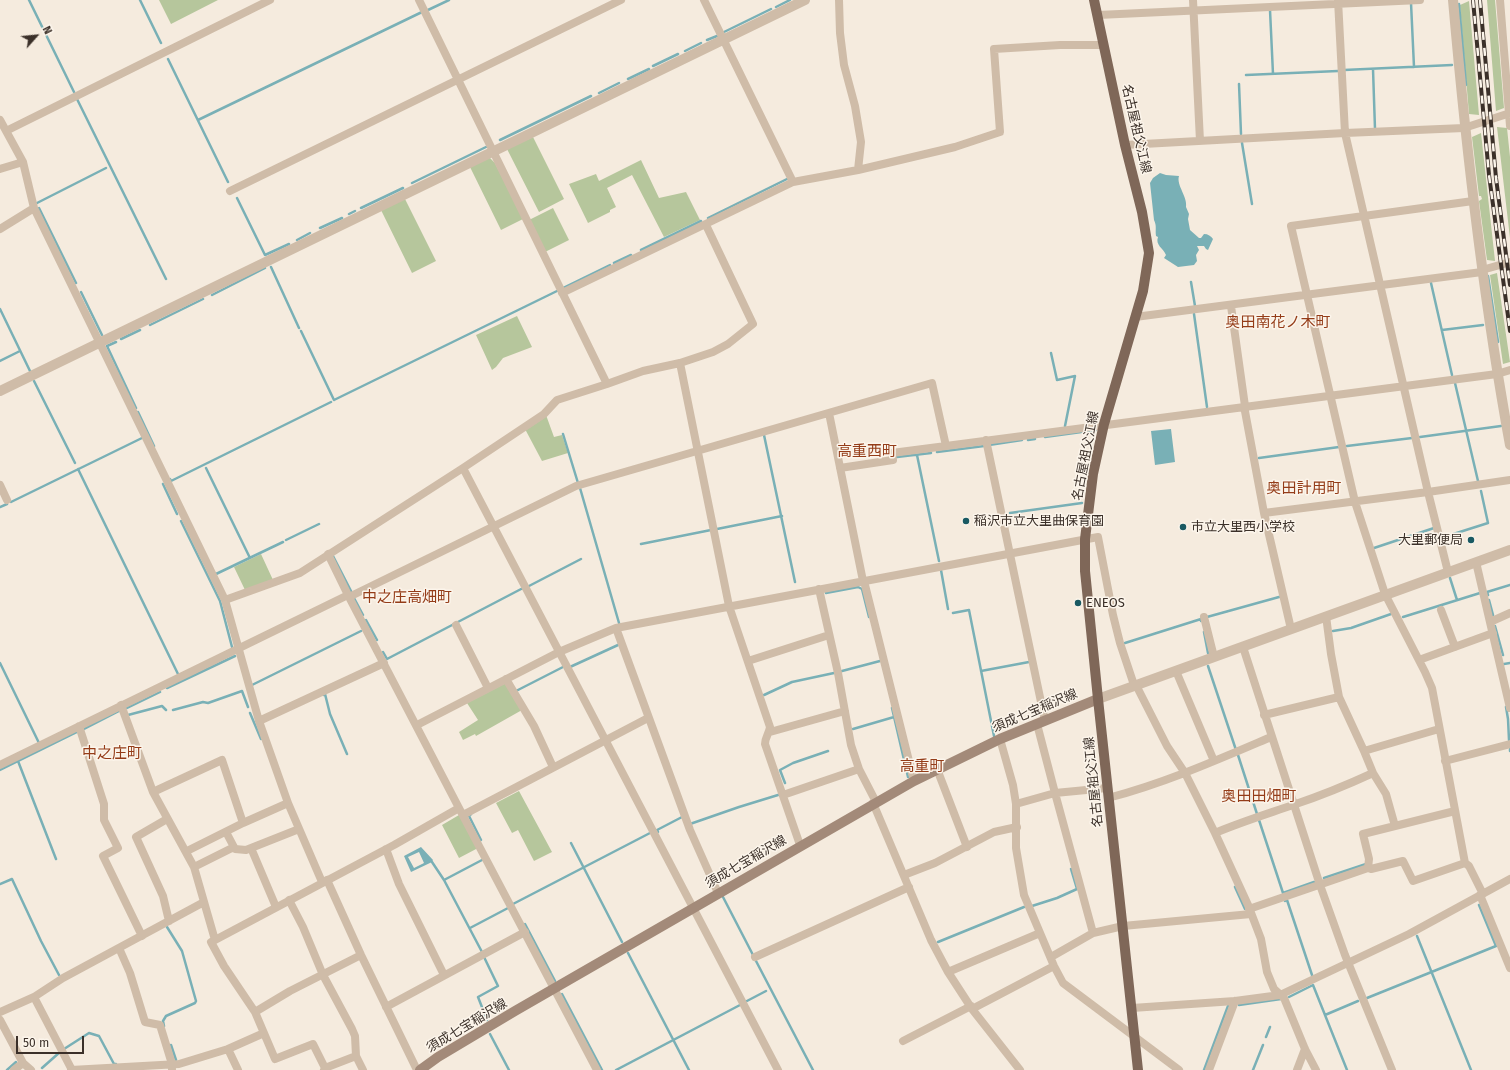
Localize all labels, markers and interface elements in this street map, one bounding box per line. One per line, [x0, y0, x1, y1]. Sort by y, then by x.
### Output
north arrow [16, 16, 56, 56]
text: N [40, 24, 55, 37]
street label: 名古屋祖父江線 [1118, 83, 1154, 175]
district label: 奥田南花ノ木町 [1226, 314, 1330, 332]
street label: 名古屋祖父江線 [1070, 410, 1102, 502]
district label: 高重西町 [837, 443, 897, 461]
district label: 奥田計用町 [1267, 480, 1341, 498]
place label: 稲沢市立大里曲保育園 [974, 513, 1104, 529]
marker: 稲沢市立大里曲保育園 [961, 516, 971, 526]
place label: 市立大里西小学校 [1191, 519, 1295, 535]
marker: 市立大里西小学校 [1178, 522, 1188, 532]
place label: 大里郵便局 [1398, 532, 1463, 548]
marker: 大里郵便局 [1466, 535, 1476, 545]
district label: 中之庄高畑町 [362, 589, 452, 607]
place label: ENEOS [1086, 595, 1125, 611]
marker: ENEOS [1073, 598, 1083, 608]
street label: 須成七宝稲沢線 [990, 686, 1080, 736]
street label: 名古屋祖父江線 [1081, 736, 1107, 828]
district label: 中之庄町 [82, 745, 142, 763]
district label: 高重町 [900, 758, 944, 776]
district label: 奥田田畑町 [1222, 788, 1296, 806]
street label: 須成七宝稲沢線 [703, 832, 789, 892]
street label: 須成七宝稲沢線 [424, 996, 510, 1056]
scale bar [18, 1028, 86, 1054]
text: 50 m [23, 1036, 49, 1050]

